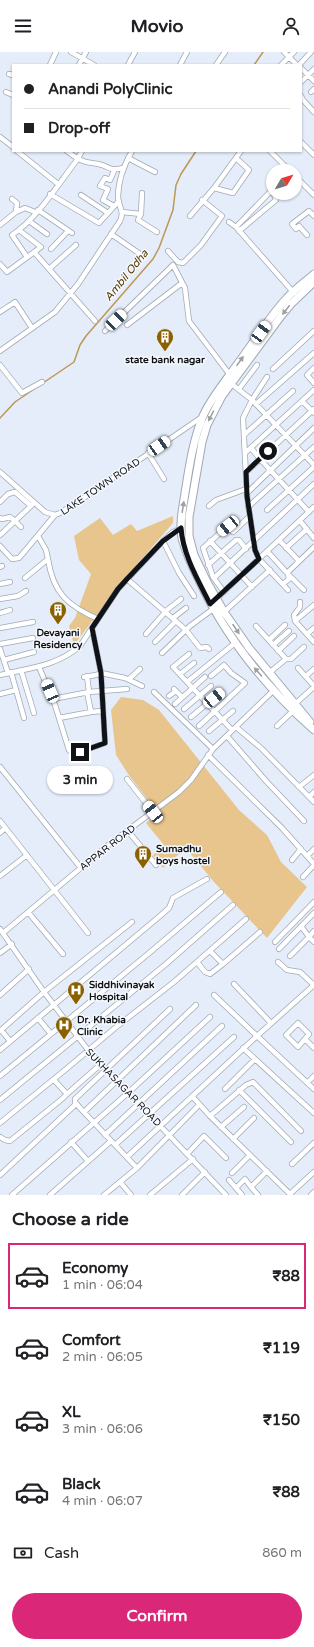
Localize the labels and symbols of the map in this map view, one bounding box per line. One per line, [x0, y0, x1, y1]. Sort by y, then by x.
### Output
north arrow [266, 164, 302, 200]
water label: Ambil Odha [102, 246, 151, 304]
one-way arrow [282, 304, 291, 315]
car [103, 307, 129, 333]
car [249, 319, 273, 345]
building icon: state bank nagar [155, 327, 175, 352]
place label: state bank nagar [125, 354, 205, 366]
one-way arrow [236, 355, 244, 366]
one-way arrow [208, 410, 215, 422]
car [146, 434, 172, 458]
route start [259, 442, 277, 460]
street label: LAKE TOWN ROAD [58, 456, 143, 518]
one-way arrow [180, 501, 186, 513]
car [215, 514, 241, 538]
building icon: Devayani Residency [48, 600, 68, 625]
one-way arrow [232, 624, 240, 634]
place label: Devayani Residency [34, 627, 83, 651]
one-way arrow [253, 667, 263, 677]
car [40, 678, 60, 704]
car [201, 686, 227, 710]
route end [71, 743, 89, 761]
callout: 3 min [47, 766, 113, 794]
car [141, 799, 165, 825]
street label: APPAR ROAD [77, 822, 138, 873]
place label: Sumadhu boys hostel [156, 843, 210, 867]
building icon: Sumadhu boys hostel [133, 844, 153, 869]
place label: Siddhivinayak Hospital [89, 979, 155, 1003]
hospital icon: Siddhivinayak Hospital [66, 980, 86, 1005]
place label: Dr. Khabia Clinic [77, 1014, 126, 1038]
hospital icon: Dr. Khabia Clinic [54, 1015, 74, 1040]
street label: SUKHASAGAR ROAD [83, 1046, 164, 1129]

